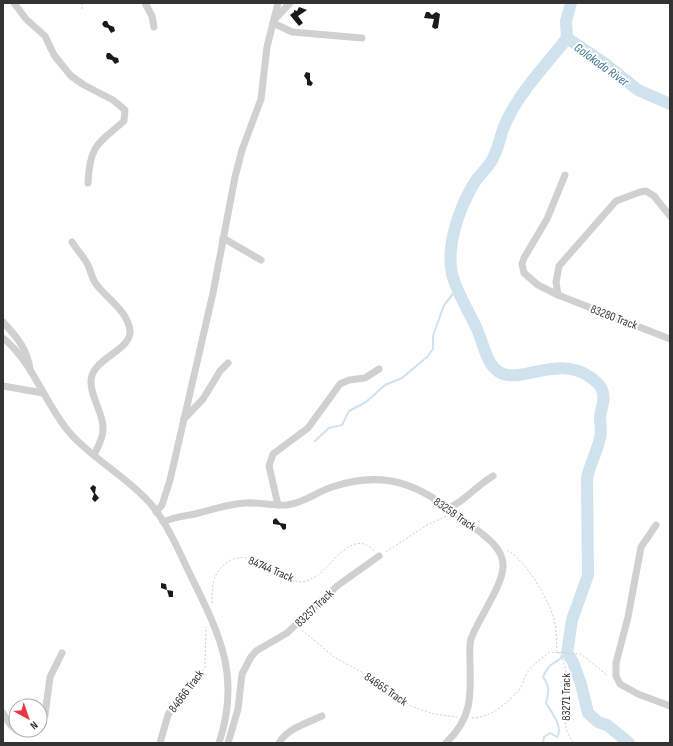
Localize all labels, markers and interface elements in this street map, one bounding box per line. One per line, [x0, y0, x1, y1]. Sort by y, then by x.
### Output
water label: Golokodo River [571, 40, 633, 91]
street label: 83280 Track [588, 302, 640, 333]
street label: 83258 Track [431, 494, 479, 535]
street label: 84744 Track [246, 553, 296, 586]
street label: 83257 Track [292, 586, 337, 630]
street label: 84666 Track [166, 667, 208, 716]
street label: 84665 Track [361, 670, 411, 710]
street label: 83271 Track [559, 673, 574, 721]
north arrow [8, 698, 48, 738]
text: N [28, 718, 41, 732]

